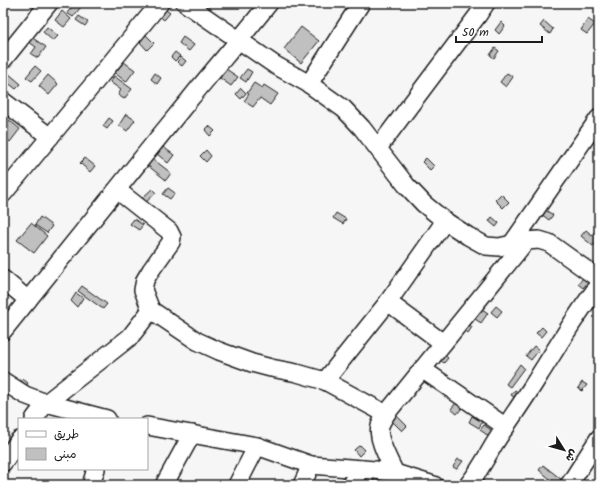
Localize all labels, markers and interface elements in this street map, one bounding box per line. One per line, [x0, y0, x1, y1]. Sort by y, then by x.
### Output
scale bar [456, 18, 542, 44]
text: 50 m [462, 23, 489, 42]
legend [18, 418, 148, 470]
text: طريق [54, 425, 79, 444]
north arrow [544, 430, 584, 470]
text: مبنى [54, 445, 77, 464]
text: ش [560, 445, 582, 466]

